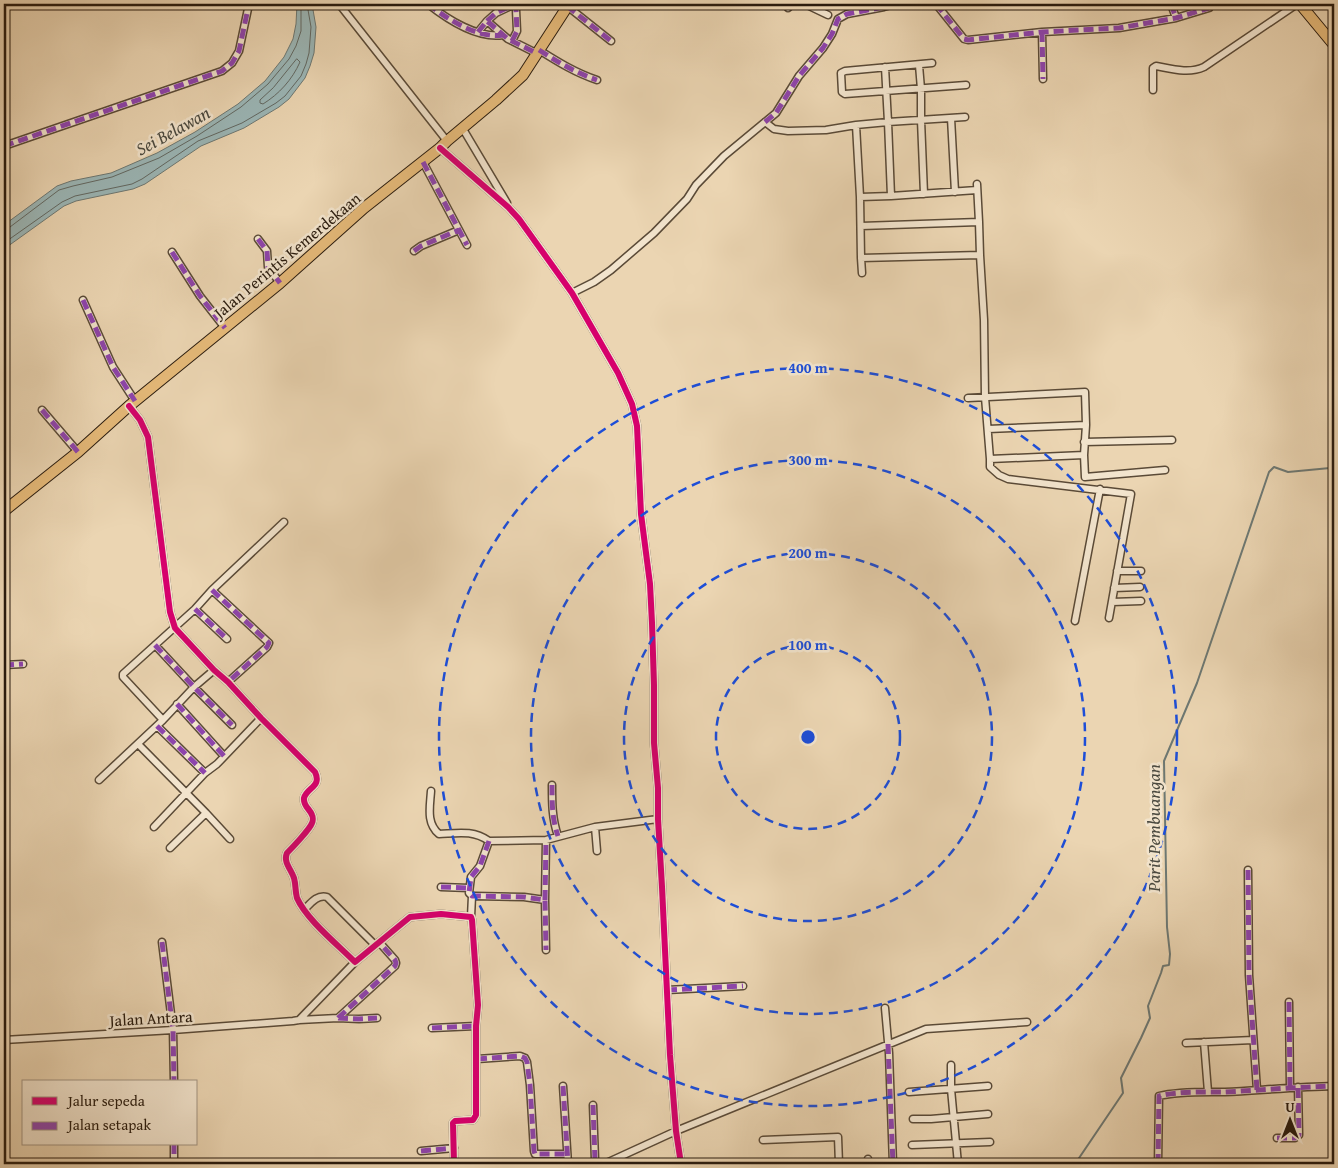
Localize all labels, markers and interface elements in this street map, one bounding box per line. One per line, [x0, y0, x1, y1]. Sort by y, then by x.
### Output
water label: Sei Belawan [131, 99, 215, 162]
street label: Jalan Perintis Kemerdekaan [207, 186, 366, 325]
text: 400 m [788, 357, 828, 378]
text: 300 m [788, 449, 828, 470]
text: 200 m [788, 542, 828, 563]
text: 100 m [788, 634, 828, 655]
centre of rings [799, 728, 817, 746]
water label: Parit Pembuangan [1140, 764, 1167, 893]
street label: Jalan Antara [107, 1004, 194, 1032]
legend [22, 1080, 198, 1146]
text: Jalur sepeda [66, 1090, 145, 1111]
north arrow [1266, 1096, 1316, 1146]
text: U [1285, 1097, 1295, 1117]
text: Jalan setapak [66, 1114, 151, 1135]

